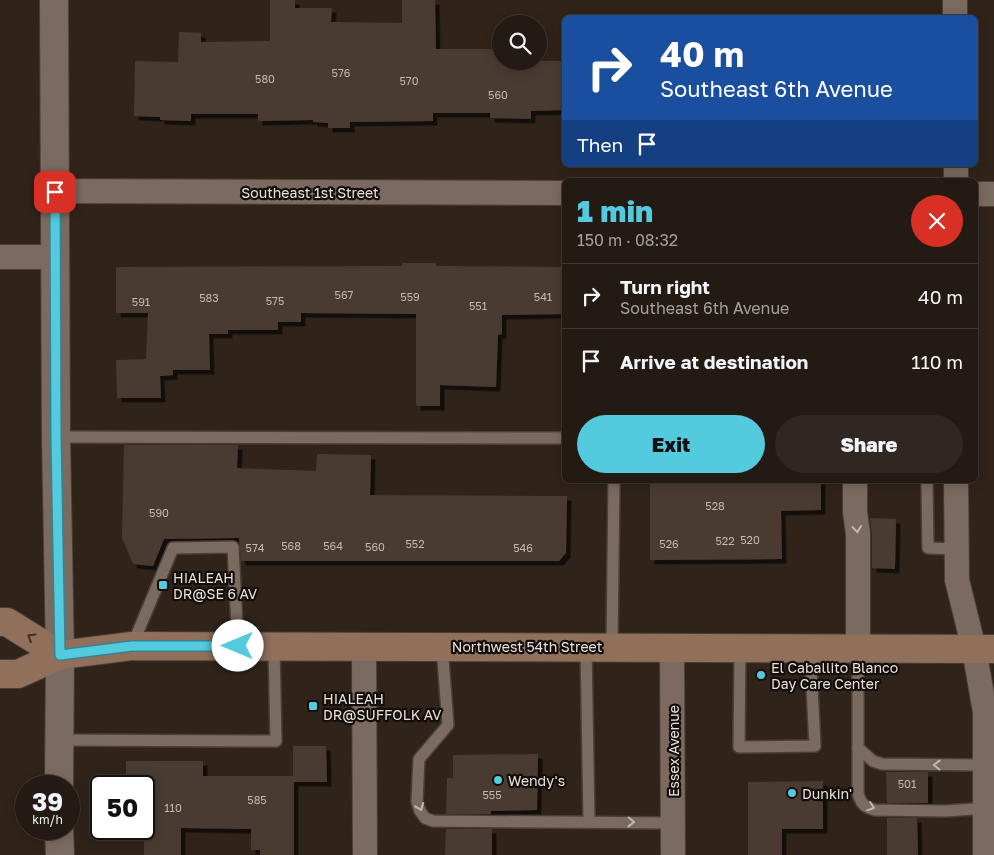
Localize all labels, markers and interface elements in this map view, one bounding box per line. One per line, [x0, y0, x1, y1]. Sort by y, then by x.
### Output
map controls [492, 15, 547, 70]
button: search [492, 15, 547, 70]
text: 40 m [660, 33, 744, 75]
icon: right [577, 35, 642, 100]
house number: 576 [332, 66, 351, 79]
house number: 580 [255, 72, 275, 85]
house number: 570 [399, 74, 419, 87]
text: Southeast 6th Avenue [660, 75, 893, 102]
house number: 560 [488, 88, 508, 101]
icon: arrive [633, 130, 661, 158]
text: Then [577, 133, 623, 156]
pin [34, 171, 76, 213]
icon: arrive [41, 178, 69, 206]
street label: Southeast 1st Street [241, 184, 379, 201]
text: 1 min [577, 193, 653, 229]
button: close [911, 195, 963, 247]
text: 150 m · 08:32 [577, 230, 678, 250]
text: Turn right [620, 275, 710, 298]
icon: right [577, 282, 605, 310]
text: 40 m [918, 285, 963, 308]
house number: 567 [335, 288, 354, 301]
house number: 559 [400, 290, 420, 303]
house number: 541 [534, 290, 552, 303]
house number: 583 [199, 291, 219, 304]
house number: 575 [266, 294, 284, 307]
house number: 591 [132, 295, 150, 308]
text: Southeast 6th Avenue [620, 298, 789, 318]
house number: 551 [469, 299, 487, 312]
icon: arrive [577, 347, 605, 375]
text: Arrive at destination [620, 350, 808, 373]
text: 110 m [911, 350, 963, 373]
button: Exit [577, 415, 765, 473]
button: Share [775, 415, 963, 473]
house number: 528 [705, 499, 725, 512]
house number: 590 [149, 506, 169, 519]
one-way arrow [851, 525, 862, 533]
house number: 520 [740, 533, 760, 546]
house number: 522 [715, 534, 735, 547]
house number: 552 [405, 537, 425, 550]
house number: 526 [659, 537, 679, 550]
house number: 568 [281, 539, 301, 552]
house number: 564 [323, 539, 343, 552]
house number: 560 [365, 540, 385, 553]
house number: 574 [246, 541, 265, 554]
house number: 546 [513, 541, 533, 554]
place label: HIALEAH DR@SE 6 AV [173, 569, 258, 602]
marker: HIALEAH DR@SE 6 AV [157, 579, 169, 591]
position arrow [211, 619, 263, 671]
one-way arrow [27, 633, 36, 643]
street label: Northwest 54th Street [452, 638, 602, 655]
place label: El Caballito Blanco Day Care Center [771, 659, 898, 692]
marker: El Caballito Blanco Day Care Center [755, 669, 767, 681]
place label: HIALEAH DR@SUFFOLK AV [323, 690, 442, 723]
marker: HIALEAH DR@SUFFOLK AV [307, 700, 319, 712]
street label: Essex Avenue [665, 705, 682, 797]
one-way arrow [932, 759, 940, 770]
place label: Wendy's [508, 772, 565, 789]
marker: Wendy's [492, 774, 504, 786]
speed limit sign: 50 [90, 775, 155, 840]
house number: 501 [898, 777, 916, 790]
place label: Dunkin' [802, 785, 852, 802]
text: 39 [32, 786, 63, 817]
marker: Dunkin' [786, 787, 798, 799]
house number: 555 [482, 788, 502, 801]
house number: 585 [247, 793, 267, 806]
house number: 110 [164, 801, 182, 814]
one-way arrow [414, 802, 424, 811]
one-way arrow [866, 802, 875, 812]
text: km/h [32, 812, 63, 827]
one-way arrow [628, 817, 635, 827]

